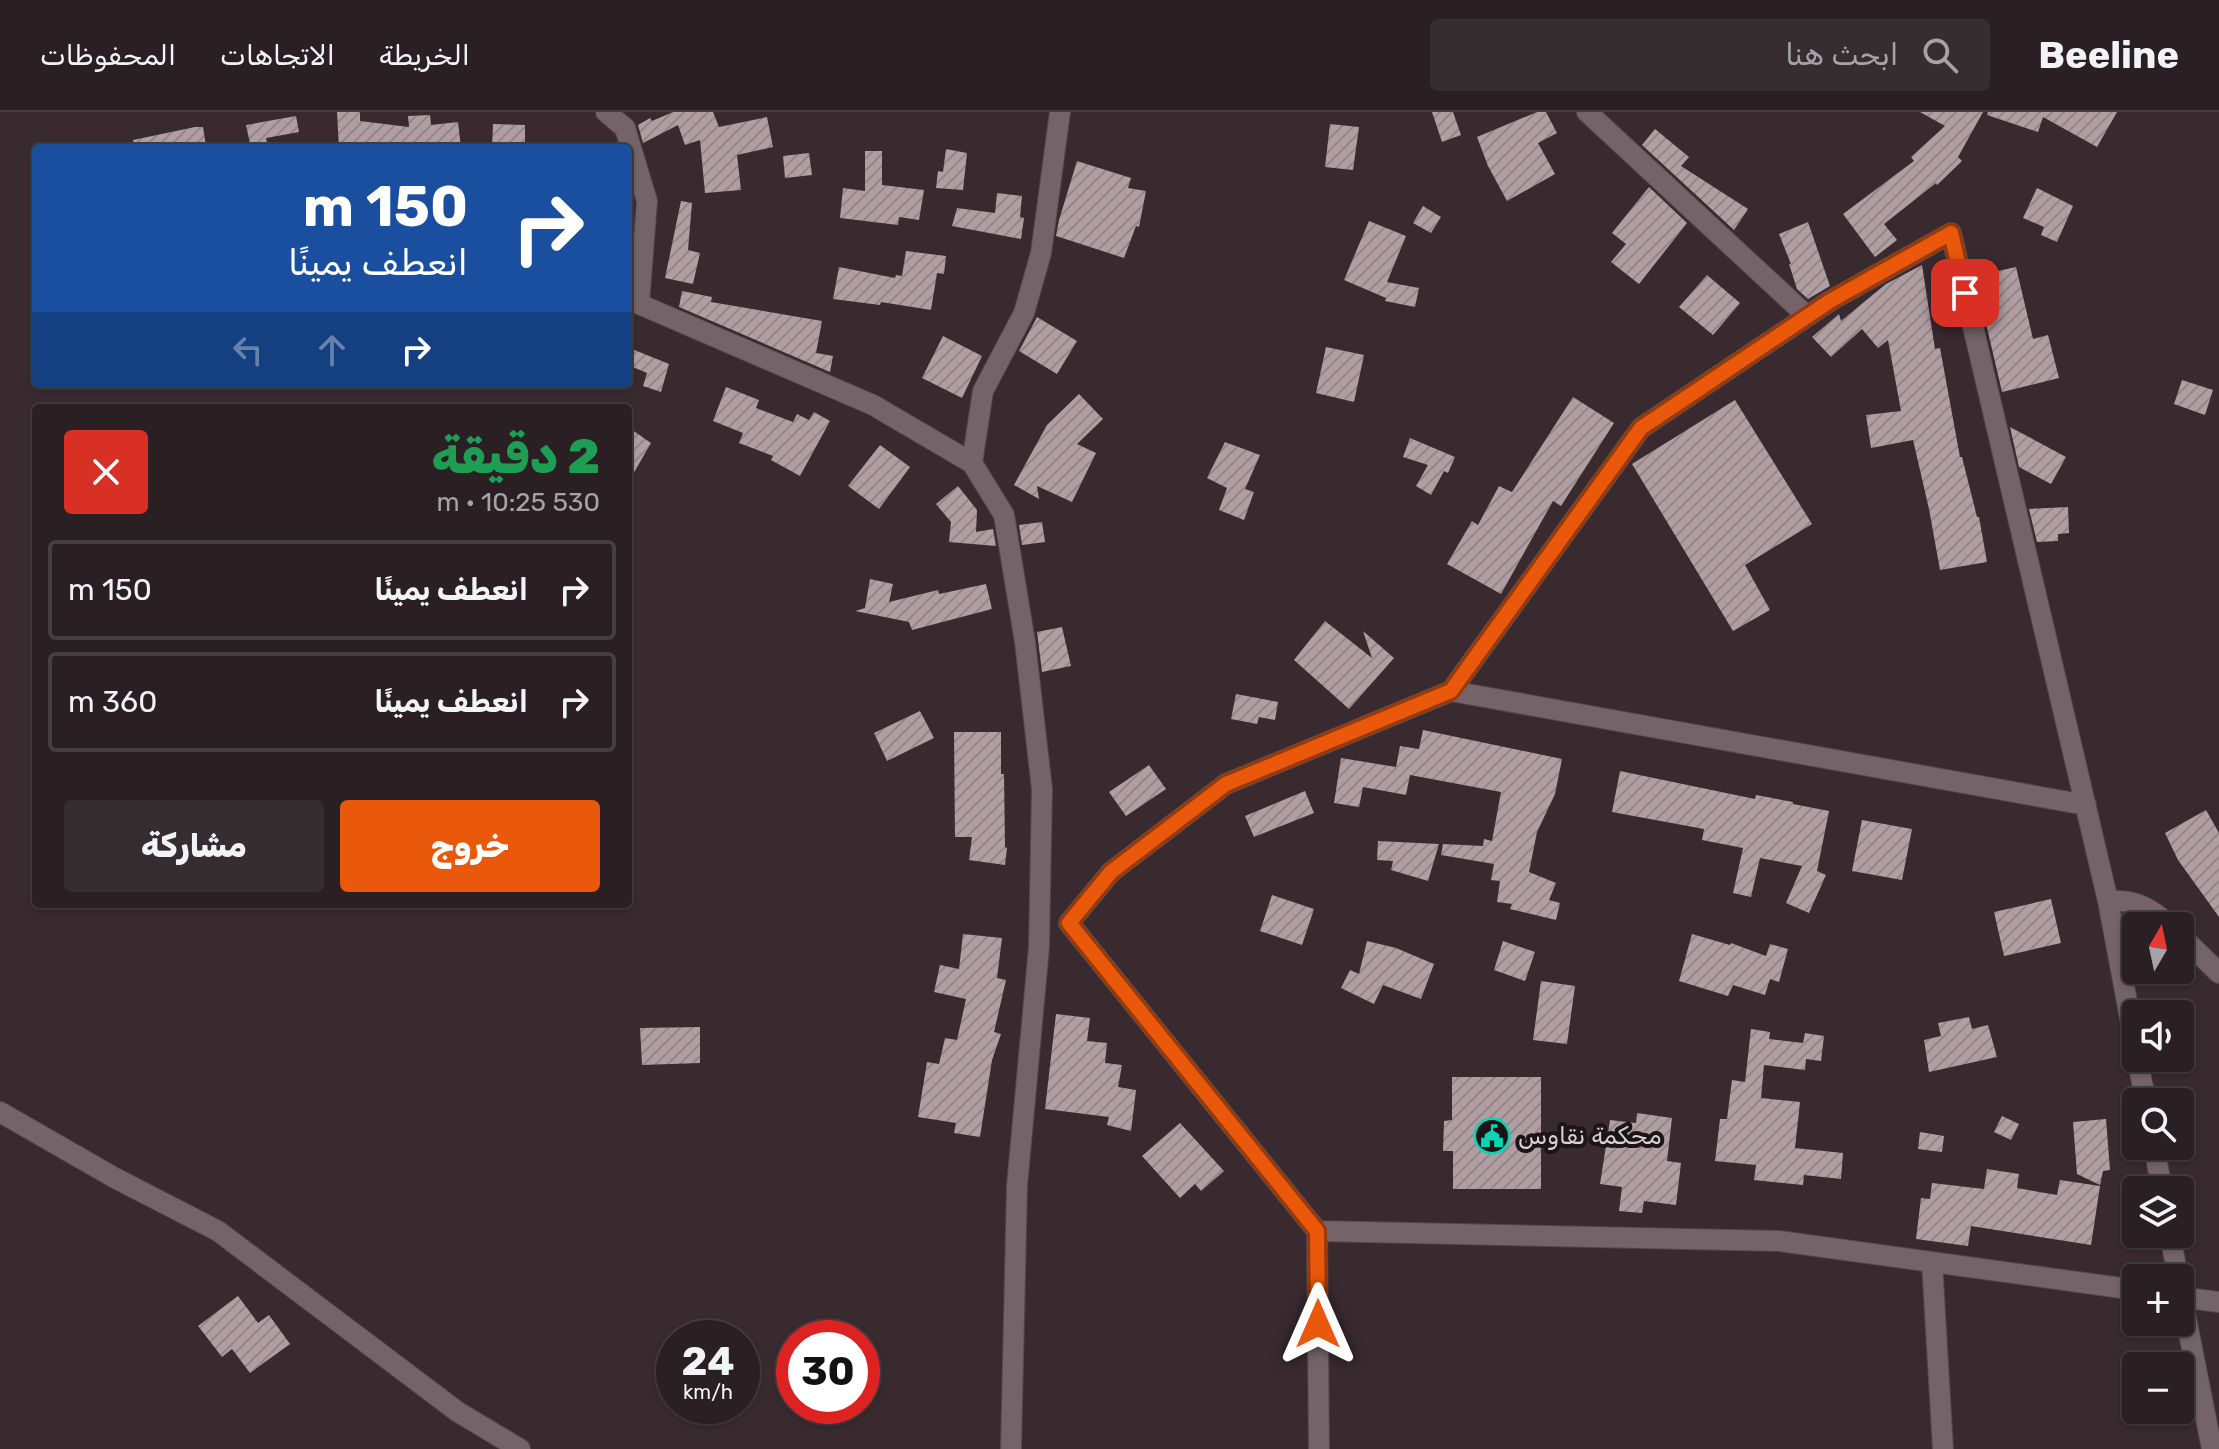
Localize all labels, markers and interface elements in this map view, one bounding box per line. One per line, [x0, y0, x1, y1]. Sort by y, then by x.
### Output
search box [1430, 19, 1990, 91]
text: Beeline [2038, 32, 2179, 78]
icon: search [1918, 33, 1962, 77]
text: ابحث هنا [1785, 37, 1898, 73]
text: المحفوظات [40, 39, 176, 72]
text: الاتجاهات [220, 39, 335, 72]
text: الخريطة [379, 39, 470, 72]
text: 150 m [303, 174, 468, 240]
icon: right [496, 176, 600, 280]
text: انعطف يمينًا [288, 241, 468, 284]
pin [1931, 259, 1999, 327]
icon: arrive [1943, 271, 1987, 315]
icon: left [226, 328, 270, 372]
icon: ahead [310, 328, 354, 372]
icon: right [394, 328, 438, 372]
text: 2 دقيقة [431, 428, 600, 485]
button: close [64, 430, 148, 514]
text: 530 m · 10:25 [437, 487, 600, 518]
icon: right [552, 568, 596, 612]
text: 150 m [68, 572, 152, 608]
text: انعطف يمينًا [374, 572, 528, 608]
icon: right [552, 680, 596, 724]
text: 360 m [68, 684, 157, 720]
text: انعطف يمينًا [374, 684, 528, 720]
button: مشاركة [64, 800, 324, 892]
button: خروج [340, 800, 600, 892]
north arrow [2122, 912, 2194, 984]
map controls [2122, 912, 2194, 1424]
button: sound [2122, 1000, 2194, 1072]
button: search [2122, 1088, 2194, 1160]
public building icon: محكمة نقاوس [1473, 1117, 1511, 1155]
place label: محكمة نقاوس [1518, 1122, 1662, 1150]
button: layers [2122, 1176, 2194, 1248]
button: + [2122, 1264, 2194, 1336]
position arrow [1276, 1282, 1360, 1366]
speed limit sign: 30 [776, 1320, 880, 1424]
text: 24 [681, 1338, 735, 1385]
button: − [2122, 1352, 2194, 1424]
text: km/h [683, 1380, 733, 1404]

